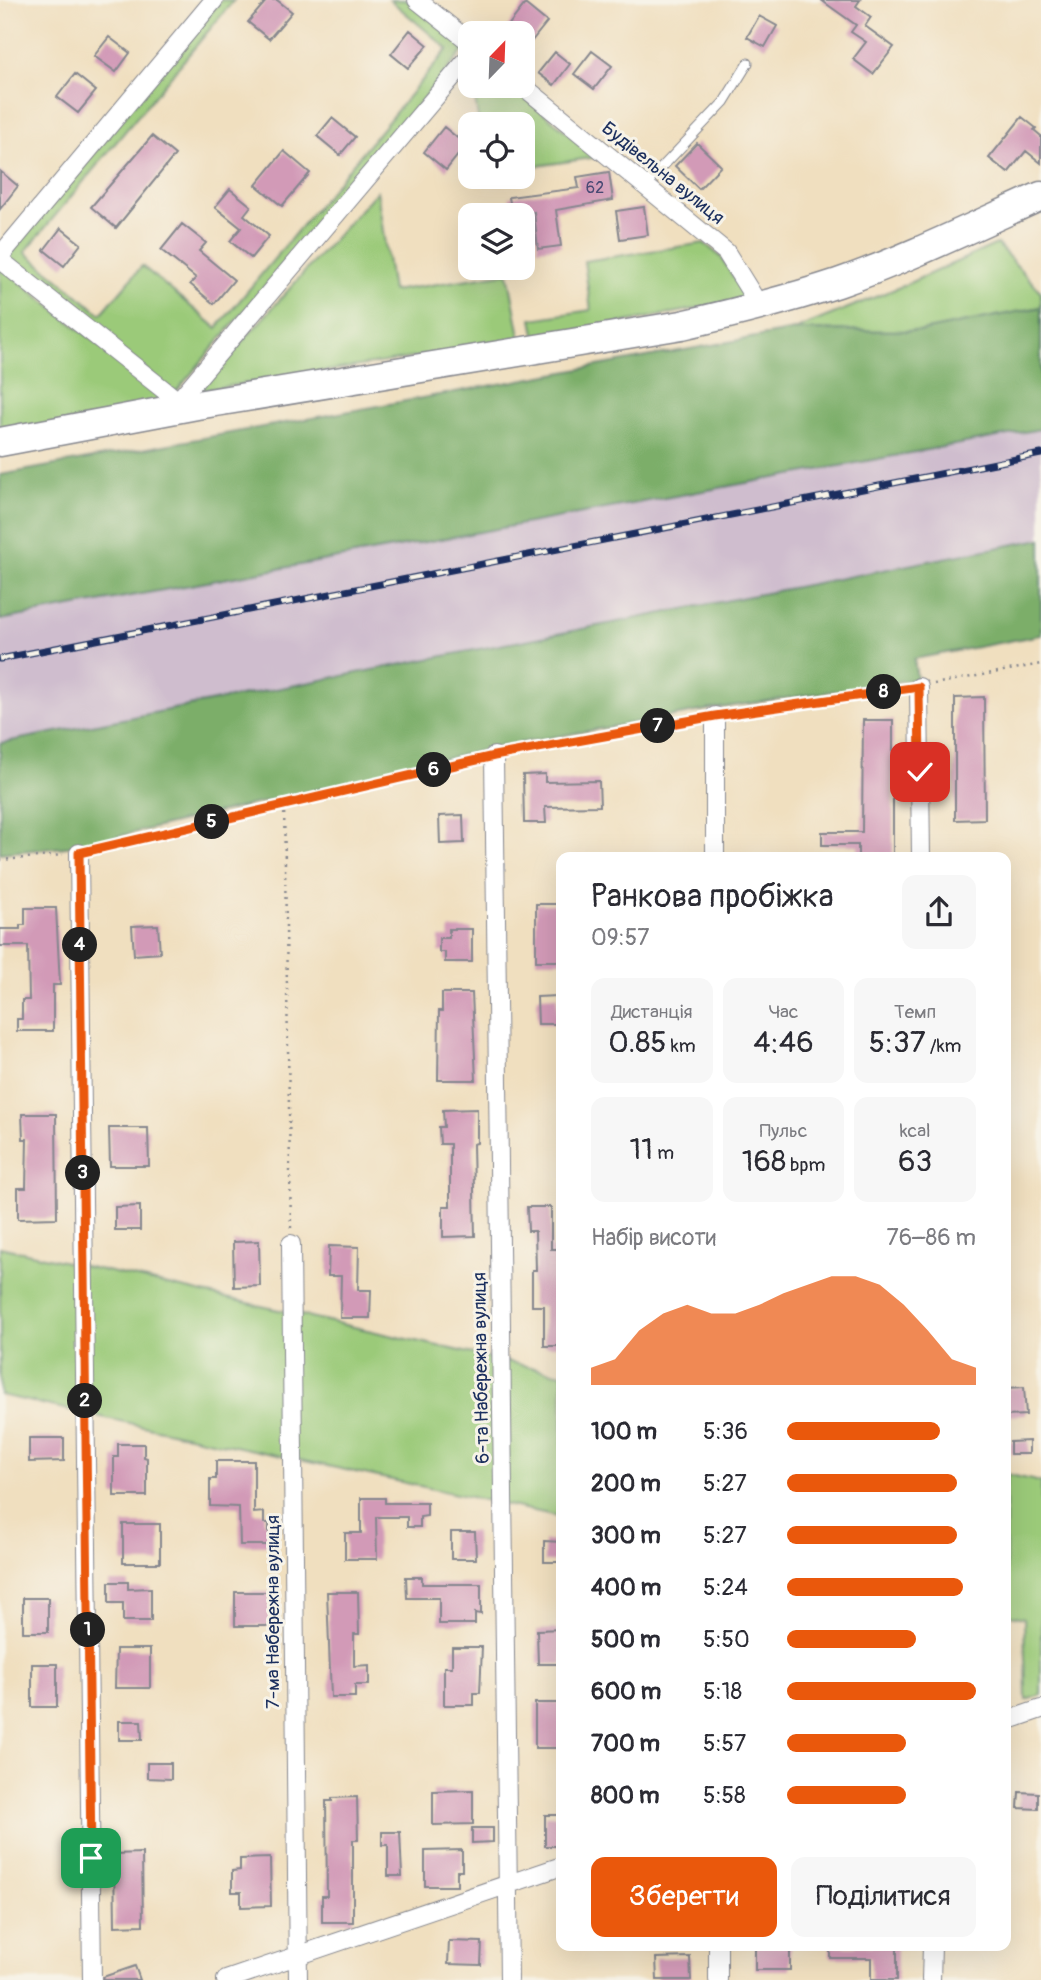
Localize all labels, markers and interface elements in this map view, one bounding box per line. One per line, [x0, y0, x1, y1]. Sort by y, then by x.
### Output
north arrow [458, 21, 536, 98]
map controls [458, 21, 535, 280]
button: locate [458, 112, 535, 189]
street label: Будівельна вулиця [597, 116, 729, 230]
house number: 62 [586, 178, 604, 198]
button: layers [458, 203, 535, 280]
pin: 8 [866, 674, 902, 710]
text: 8 [879, 679, 888, 703]
pin: 7 [640, 708, 676, 744]
text: 7 [652, 713, 663, 737]
pin [890, 742, 950, 802]
pin: 6 [416, 752, 452, 788]
icon: check [901, 753, 939, 791]
text: 6 [428, 757, 439, 781]
pin: 5 [194, 804, 230, 840]
text: 5 [206, 809, 217, 833]
button: share [902, 875, 976, 949]
text: Ранкова пробіжка [591, 877, 834, 917]
text: 09:57 [591, 923, 649, 952]
pin: 4 [62, 928, 98, 962]
text: 4 [74, 932, 85, 956]
text: Дистанція [611, 1000, 692, 1024]
text: Час [769, 1000, 798, 1024]
text: Темп [894, 1000, 936, 1024]
text: 0.85 [608, 1024, 667, 1061]
text: 4:46 [753, 1024, 814, 1061]
text: 5:37 [869, 1024, 926, 1061]
text: km [667, 1034, 696, 1058]
text: /km [926, 1034, 961, 1058]
text: Пульс [760, 1119, 807, 1143]
text: kcal [900, 1119, 931, 1143]
text: 11 [630, 1131, 653, 1168]
text: m [653, 1141, 674, 1165]
text: 168 [742, 1143, 786, 1180]
text: 63 [898, 1143, 932, 1180]
text: bpm [786, 1153, 825, 1177]
pin: 3 [66, 1156, 100, 1190]
text: 3 [77, 1160, 88, 1184]
text: Набір висоти [591, 1223, 716, 1252]
text: 76–86 m [887, 1223, 976, 1252]
street label: 6-та Набережна вулиця [467, 1272, 495, 1464]
pin: 2 [68, 1384, 102, 1418]
text: 2 [79, 1388, 90, 1412]
text: 100 m [591, 1417, 657, 1446]
text: 5:36 [703, 1417, 748, 1446]
text: 200 m [591, 1469, 661, 1498]
text: 5:27 [703, 1469, 747, 1498]
street label: 7-ма Набережна вулиця [261, 1515, 285, 1709]
text: 300 m [591, 1521, 661, 1550]
text: 5:27 [703, 1521, 747, 1550]
text: 400 m [591, 1573, 661, 1602]
text: 5:24 [703, 1573, 748, 1602]
pin: 1 [70, 1612, 106, 1648]
text: 1 [84, 1617, 91, 1641]
text: 500 m [591, 1625, 660, 1654]
text: 5:50 [703, 1625, 750, 1654]
text: 600 m [591, 1677, 661, 1706]
text: 5:18 [703, 1677, 742, 1706]
text: 700 m [591, 1729, 660, 1758]
text: 5:57 [703, 1729, 746, 1758]
text: 800 m [591, 1781, 659, 1810]
text: 5:58 [703, 1781, 746, 1810]
pin [61, 1828, 121, 1888]
icon: arrive [72, 1839, 110, 1877]
button: Зберегти [591, 1857, 777, 1937]
button: Поділитися [791, 1857, 976, 1937]

